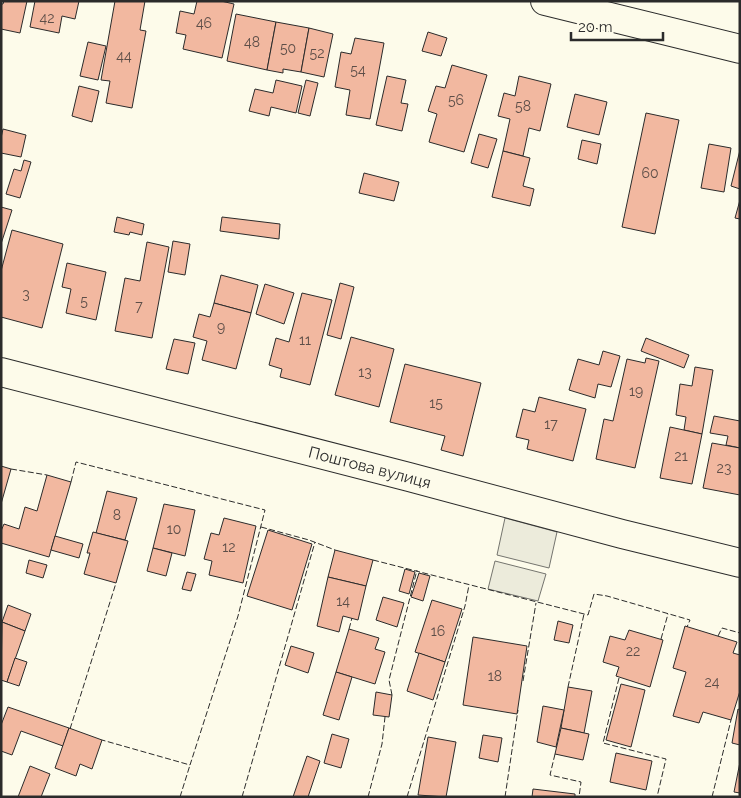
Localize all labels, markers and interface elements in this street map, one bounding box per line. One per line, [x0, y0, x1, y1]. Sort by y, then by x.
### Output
house number: 42 [40, 10, 54, 26]
scale bar [571, 10, 664, 42]
house number: 46 [196, 15, 212, 31]
text: 20 m [578, 18, 613, 36]
house number: 48 [244, 34, 260, 50]
house number: 50 [280, 40, 296, 56]
house number: 52 [310, 45, 324, 61]
house number: 44 [116, 48, 132, 64]
house number: 54 [350, 62, 366, 78]
house number: 56 [448, 92, 464, 108]
house number: 58 [515, 98, 531, 114]
house number: 60 [641, 165, 659, 181]
house number: 3 [22, 286, 30, 302]
house number: 5 [80, 293, 88, 309]
house number: 7 [135, 298, 143, 314]
house number: 9 [217, 319, 225, 335]
house number: 11 [299, 332, 311, 348]
house number: 13 [358, 364, 372, 380]
house number: 19 [629, 383, 643, 399]
house number: 15 [429, 395, 443, 411]
house number: 17 [544, 416, 558, 432]
street label: Поштова вулиця [307, 442, 433, 492]
house number: 21 [674, 448, 688, 464]
house number: 23 [717, 460, 731, 476]
house number: 8 [113, 507, 121, 523]
house number: 10 [167, 521, 181, 537]
house number: 12 [222, 539, 236, 555]
house number: 14 [336, 593, 350, 609]
house number: 16 [431, 623, 445, 639]
house number: 22 [626, 643, 640, 659]
house number: 18 [488, 668, 502, 684]
house number: 24 [705, 674, 720, 690]

